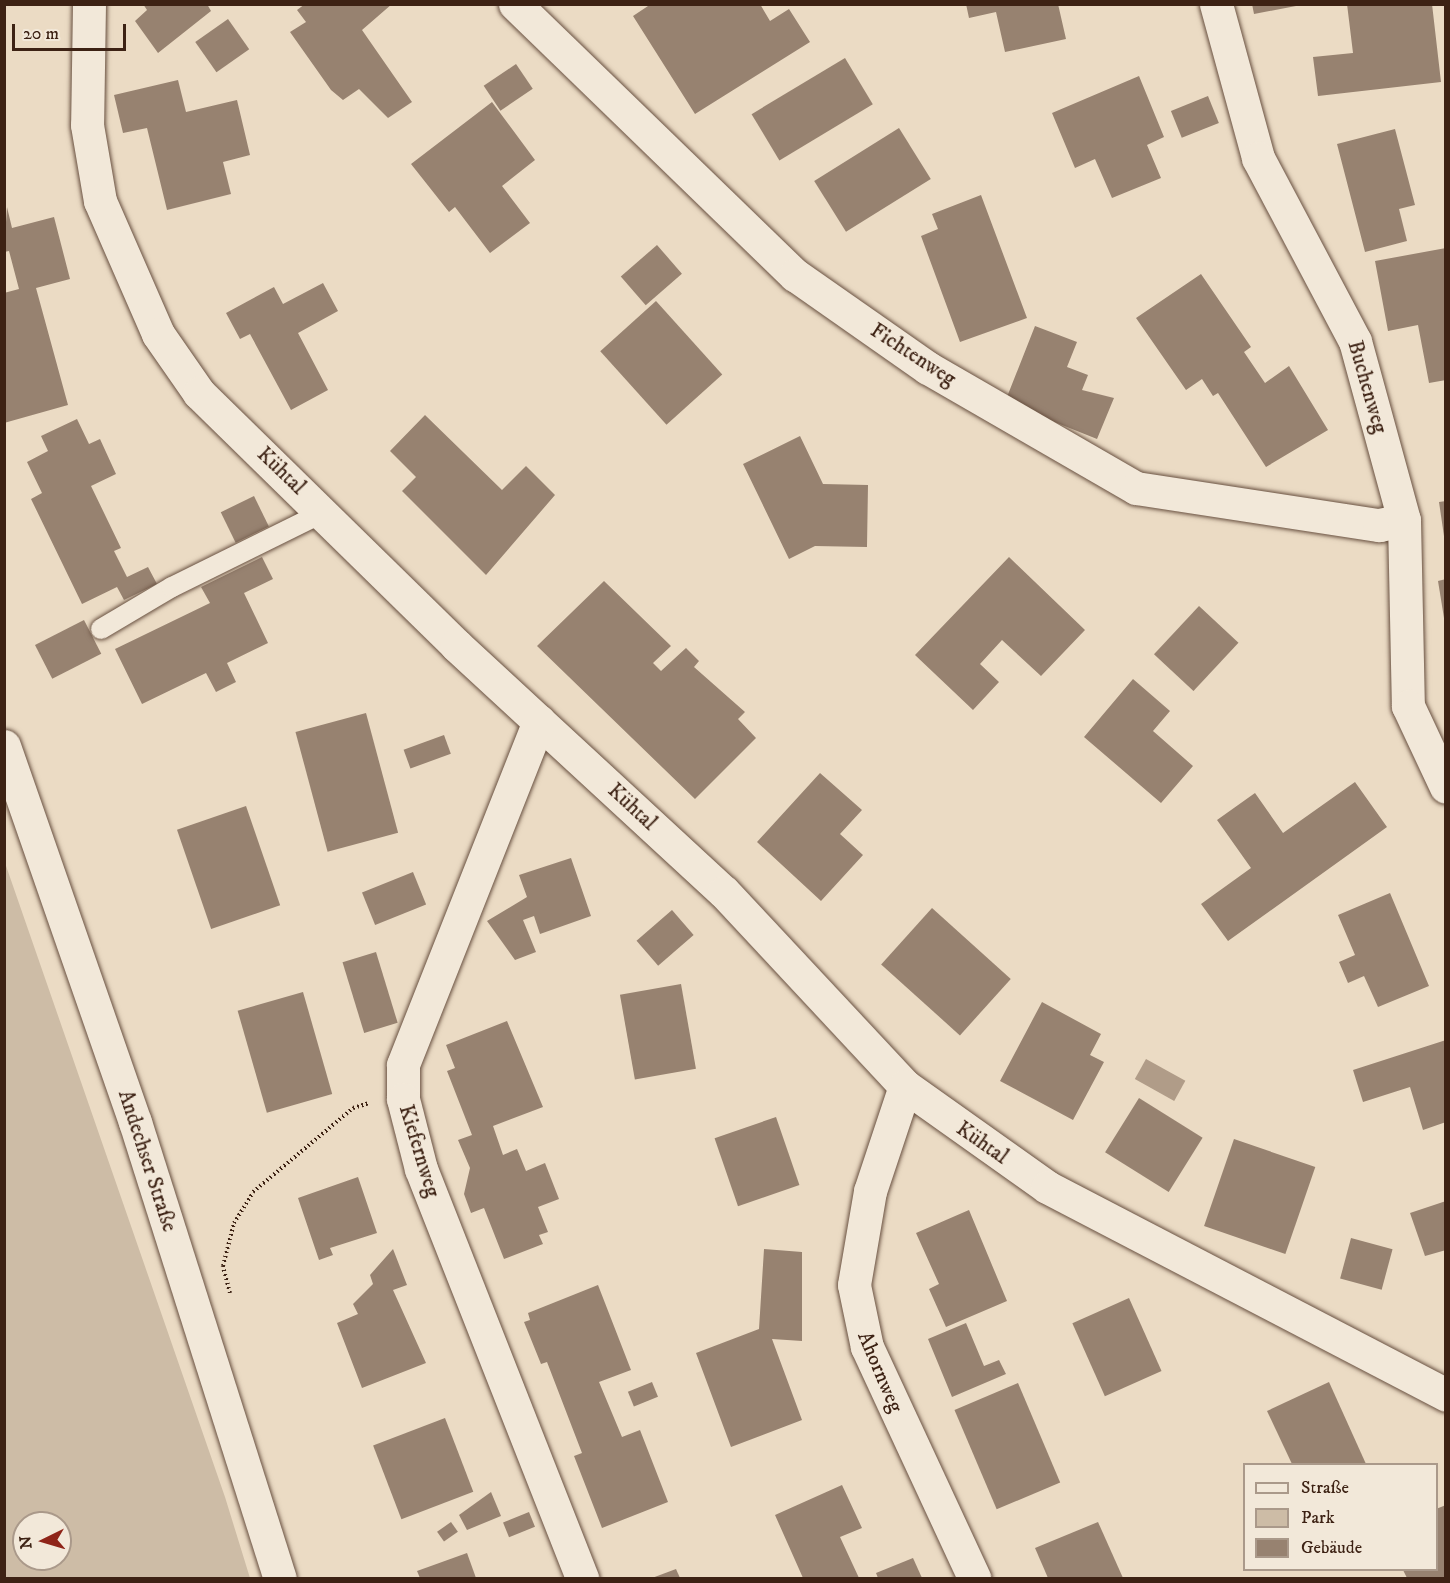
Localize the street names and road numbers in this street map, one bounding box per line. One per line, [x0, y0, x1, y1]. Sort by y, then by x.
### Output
street label: Fichtenweg [866, 318, 960, 392]
street label: Buchenweg [1342, 338, 1392, 436]
street label: Kühtal [252, 442, 310, 500]
street label: Kühtal [602, 778, 662, 836]
street label: Andechser Straße [112, 1087, 182, 1235]
street label: Kiefernweg [393, 1102, 445, 1200]
street label: Kühtal [951, 1116, 1013, 1170]
street label: Ahornweg [852, 1328, 908, 1416]

